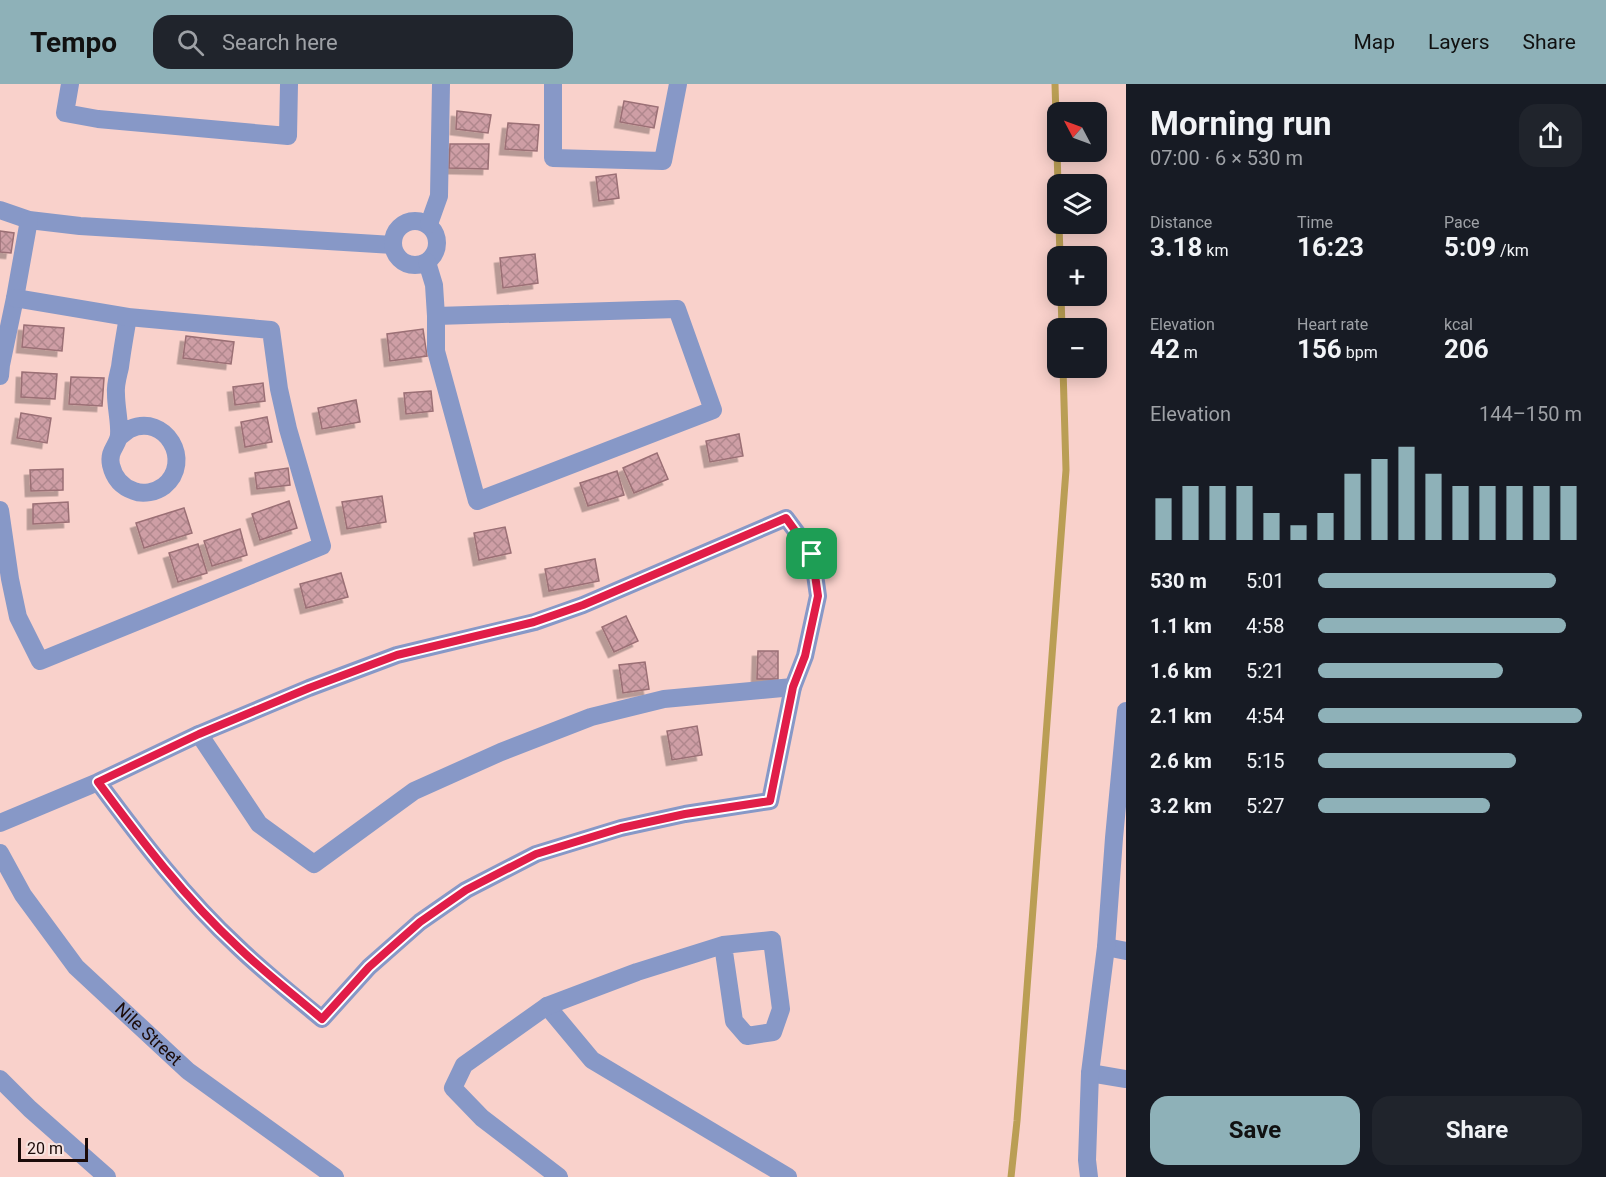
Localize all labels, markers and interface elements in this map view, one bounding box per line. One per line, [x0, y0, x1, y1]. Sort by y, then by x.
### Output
search box [153, 15, 573, 69]
text: Tempo [30, 26, 117, 59]
icon: search [174, 26, 207, 59]
text: Search here [222, 30, 338, 55]
text: Map [1353, 30, 1395, 54]
text: Layers [1428, 30, 1489, 54]
text: Share [1522, 30, 1576, 54]
north arrow [1047, 102, 1107, 162]
map controls [1047, 102, 1107, 378]
text: Morning run [1150, 104, 1331, 143]
button: share [1519, 104, 1582, 167]
text: 07:00 · 6 × 530 m [1150, 146, 1303, 170]
button: layers [1047, 174, 1107, 234]
text: Distance [1150, 213, 1212, 232]
text: Time [1297, 213, 1333, 232]
text: Pace [1444, 213, 1480, 232]
text: 3.18 [1150, 232, 1202, 262]
text: 16:23 [1297, 232, 1364, 262]
text: 5:09 [1444, 232, 1496, 262]
text: km [1202, 241, 1228, 260]
text: /km [1496, 241, 1529, 260]
button: + [1047, 246, 1107, 306]
text: Elevation [1150, 315, 1215, 334]
text: Heart rate [1297, 315, 1368, 334]
text: kcal [1444, 315, 1473, 334]
button: − [1047, 318, 1107, 378]
text: 42 [1150, 334, 1180, 364]
text: 156 [1297, 334, 1342, 364]
text: 206 [1444, 334, 1489, 364]
text: m [1180, 343, 1198, 362]
text: bpm [1342, 343, 1378, 362]
text: Elevation [1150, 402, 1231, 426]
text: 144–150 m [1479, 402, 1582, 426]
pin [786, 528, 837, 579]
icon: arrive [795, 537, 828, 570]
text: 530 m [1150, 569, 1207, 593]
text: 5:01 [1246, 569, 1285, 593]
text: 1.1 km [1150, 614, 1212, 638]
text: 4:58 [1246, 614, 1285, 638]
text: 1.6 km [1150, 659, 1212, 683]
text: 5:21 [1246, 659, 1285, 683]
text: 2.1 km [1150, 704, 1212, 728]
text: 4:54 [1246, 704, 1285, 728]
text: 2.6 km [1150, 749, 1212, 773]
text: 5:15 [1246, 749, 1285, 773]
text: 3.2 km [1150, 794, 1212, 818]
text: 5:27 [1246, 794, 1285, 818]
street label: Nile Street [111, 998, 186, 1070]
button: Save [1150, 1096, 1360, 1165]
button: Share [1372, 1096, 1582, 1165]
scale bar [18, 1135, 88, 1162]
text: 20 m [27, 1139, 63, 1158]

